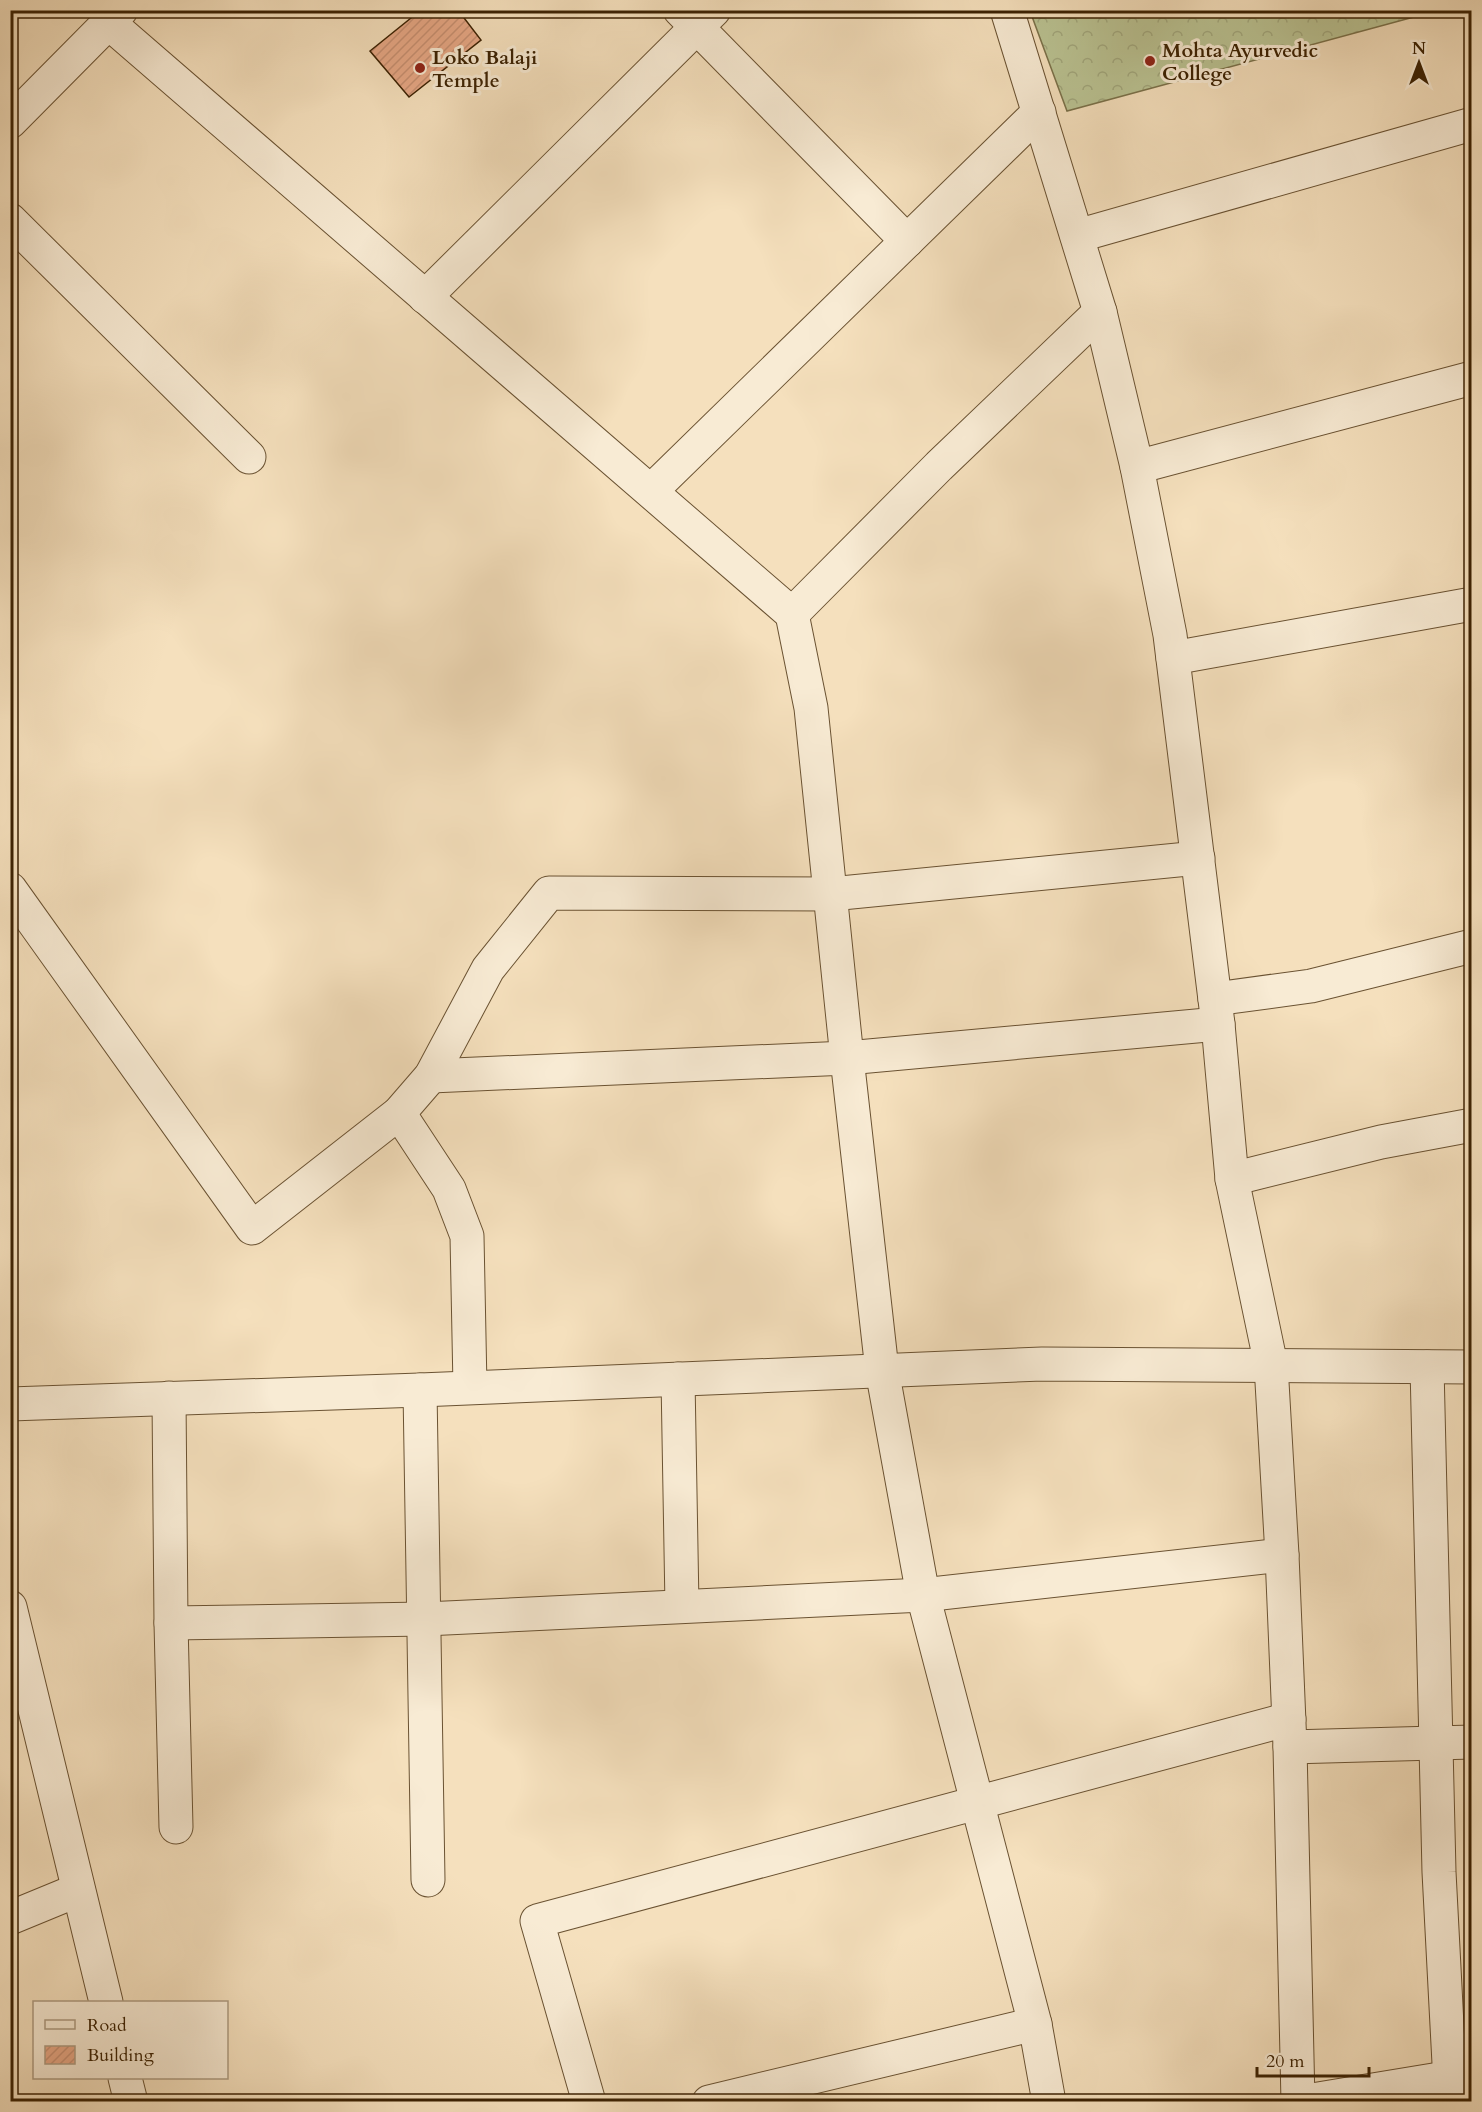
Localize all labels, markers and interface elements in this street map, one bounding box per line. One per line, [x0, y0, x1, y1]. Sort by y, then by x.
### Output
north arrow [1389, 33, 1449, 93]
place label: Mohta Ayurvedic College [1162, 37, 1318, 87]
text: N [1412, 38, 1426, 60]
place label: Loko Balaji Temple [432, 44, 537, 94]
marker: Mohta Ayurvedic College [1143, 54, 1157, 68]
marker: Loko Balaji Temple [413, 61, 427, 75]
legend [33, 2001, 228, 2079]
text: Road [87, 2013, 127, 2038]
scale bar [1257, 2040, 1370, 2078]
text: Building [87, 2043, 155, 2068]
text: 20 m [1266, 2049, 1305, 2074]

